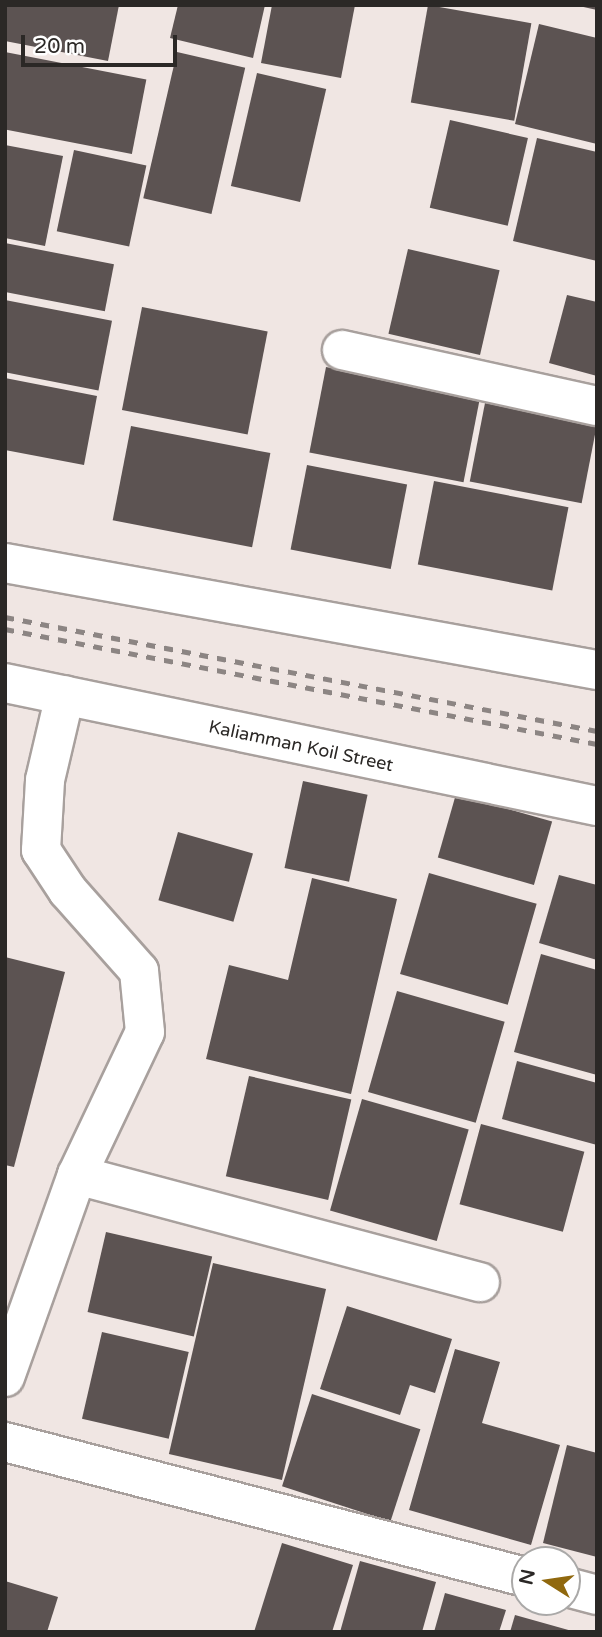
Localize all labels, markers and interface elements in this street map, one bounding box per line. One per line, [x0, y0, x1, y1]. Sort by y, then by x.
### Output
scale bar [24, 21, 180, 65]
text: 20 m [34, 34, 85, 59]
street label: Kaliamman Koil Street [207, 716, 395, 776]
north arrow [511, 1546, 581, 1616]
text: N [515, 1567, 540, 1587]

